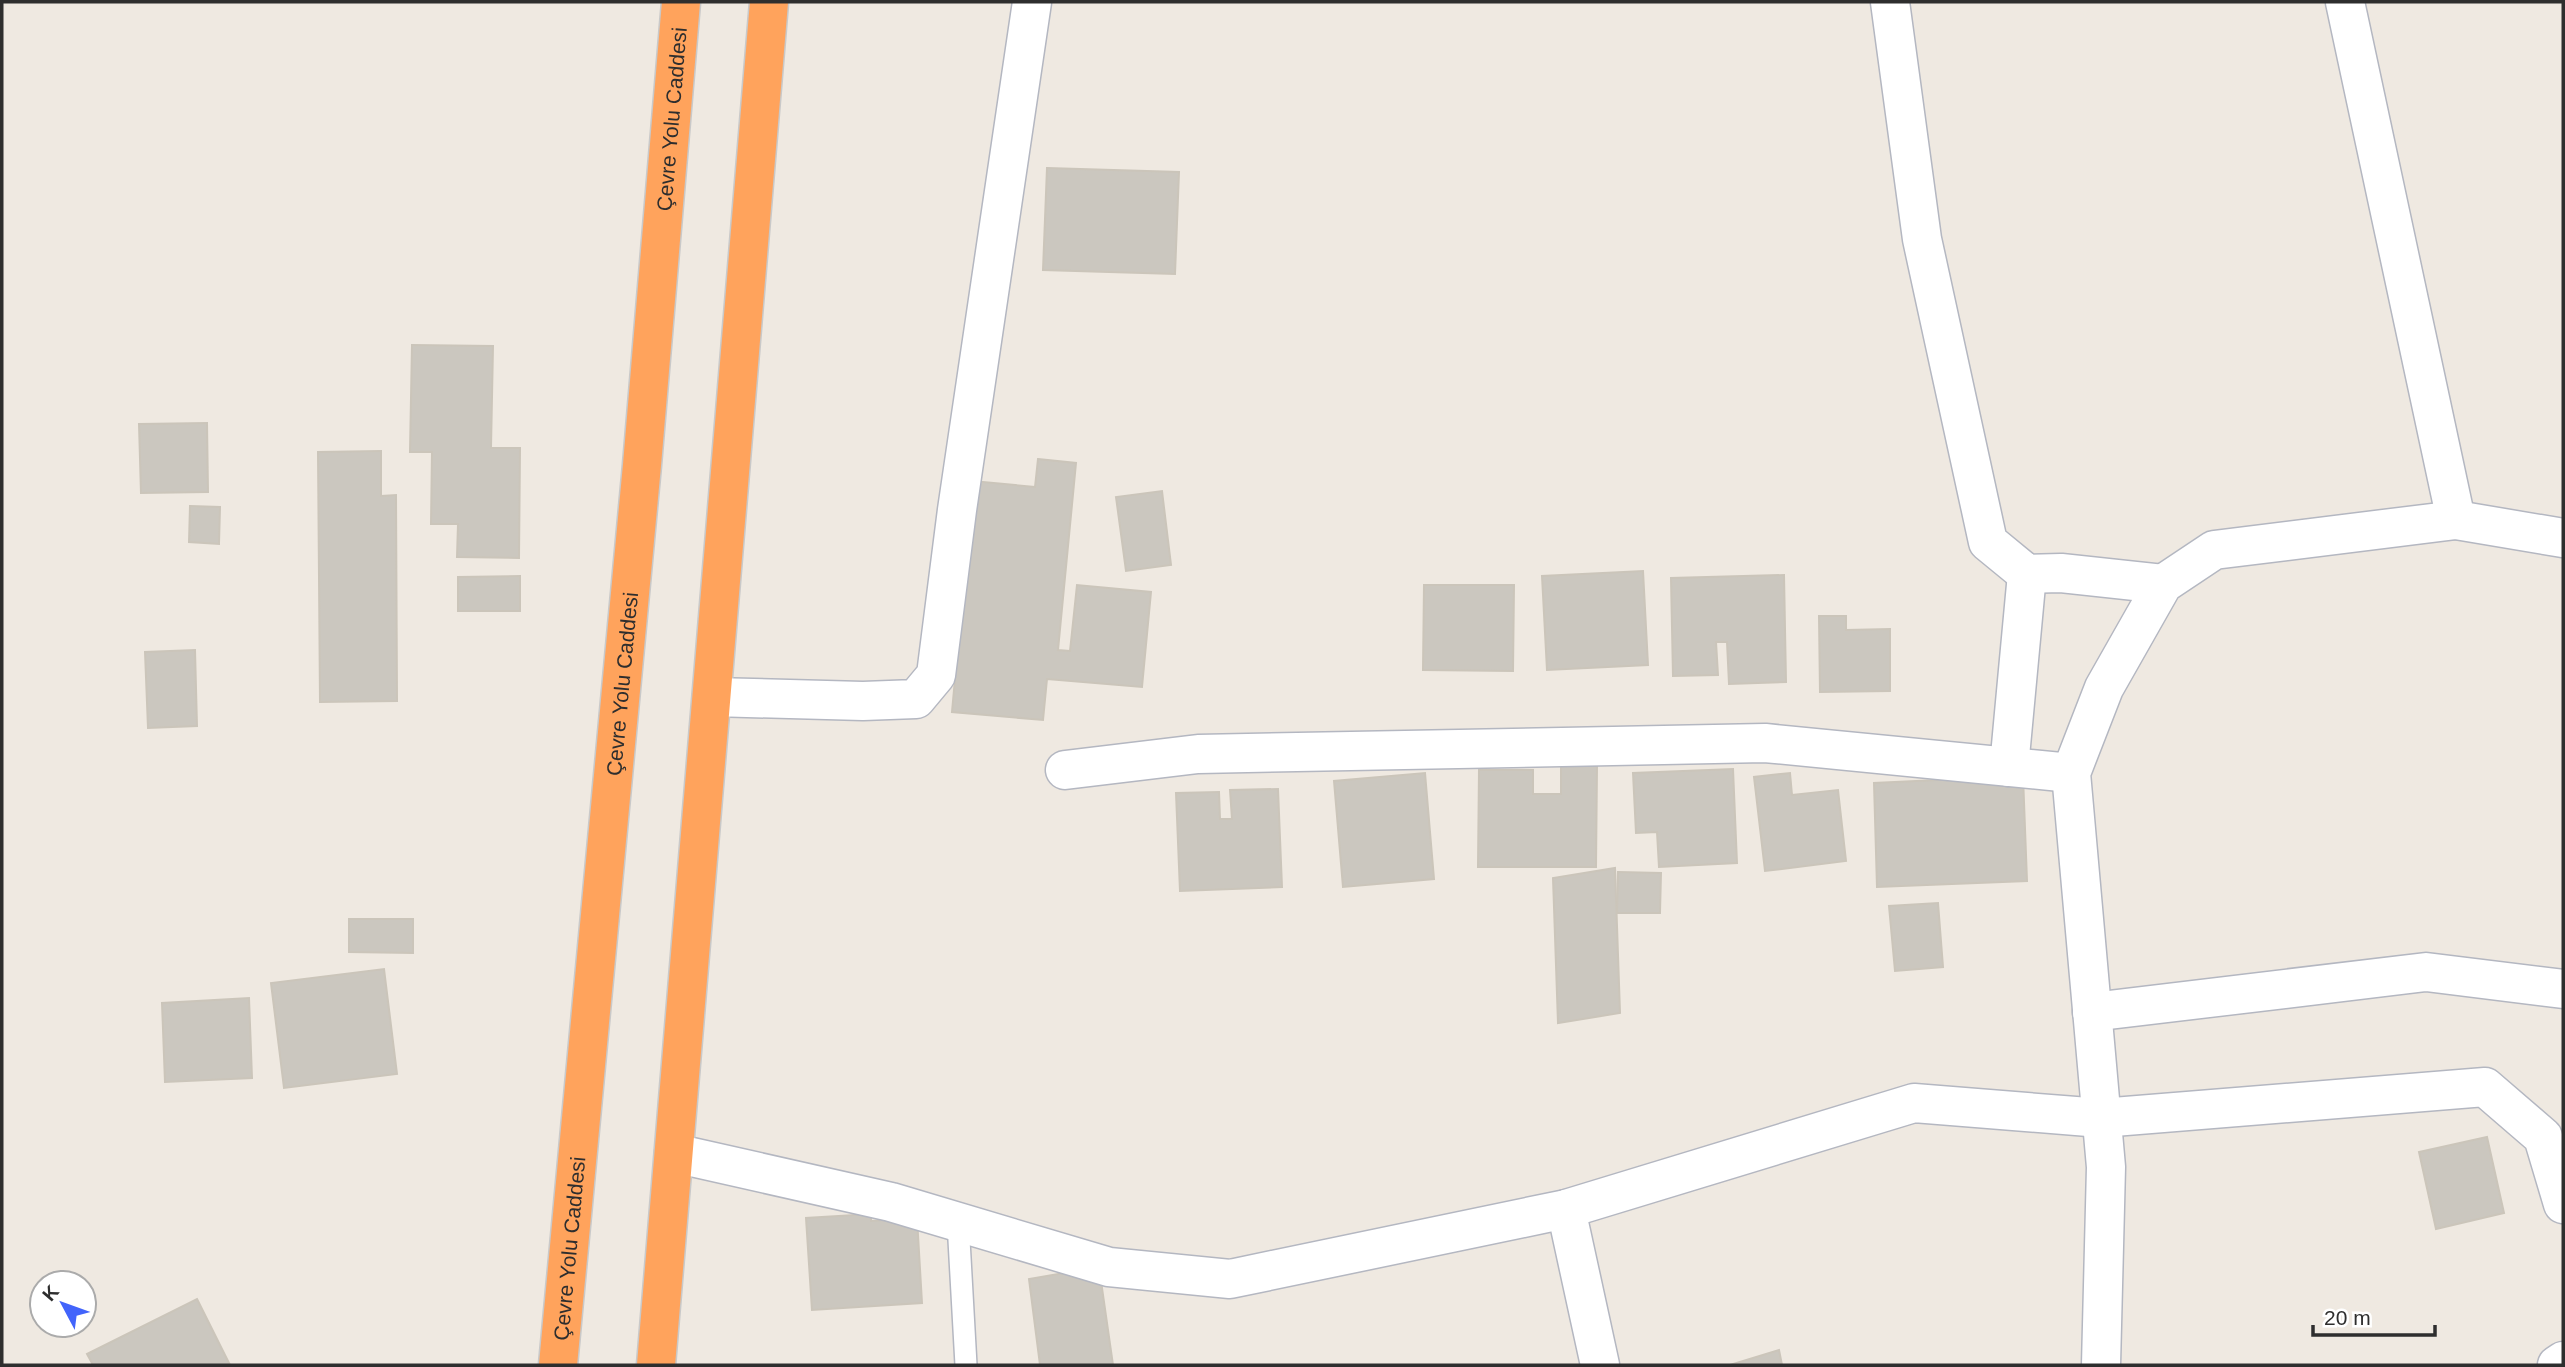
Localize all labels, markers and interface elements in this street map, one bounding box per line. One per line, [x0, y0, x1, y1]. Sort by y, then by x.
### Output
street label: Çevre Yolu Caddesi [652, 26, 690, 212]
street label: Çevre Yolu Caddesi [602, 591, 642, 777]
street label: Çevre Yolu Caddesi [549, 1156, 589, 1341]
north arrow [28, 1269, 98, 1339]
text: K [38, 1281, 63, 1305]
scale bar [2313, 1294, 2436, 1338]
text: 20 m [2324, 1306, 2371, 1329]

